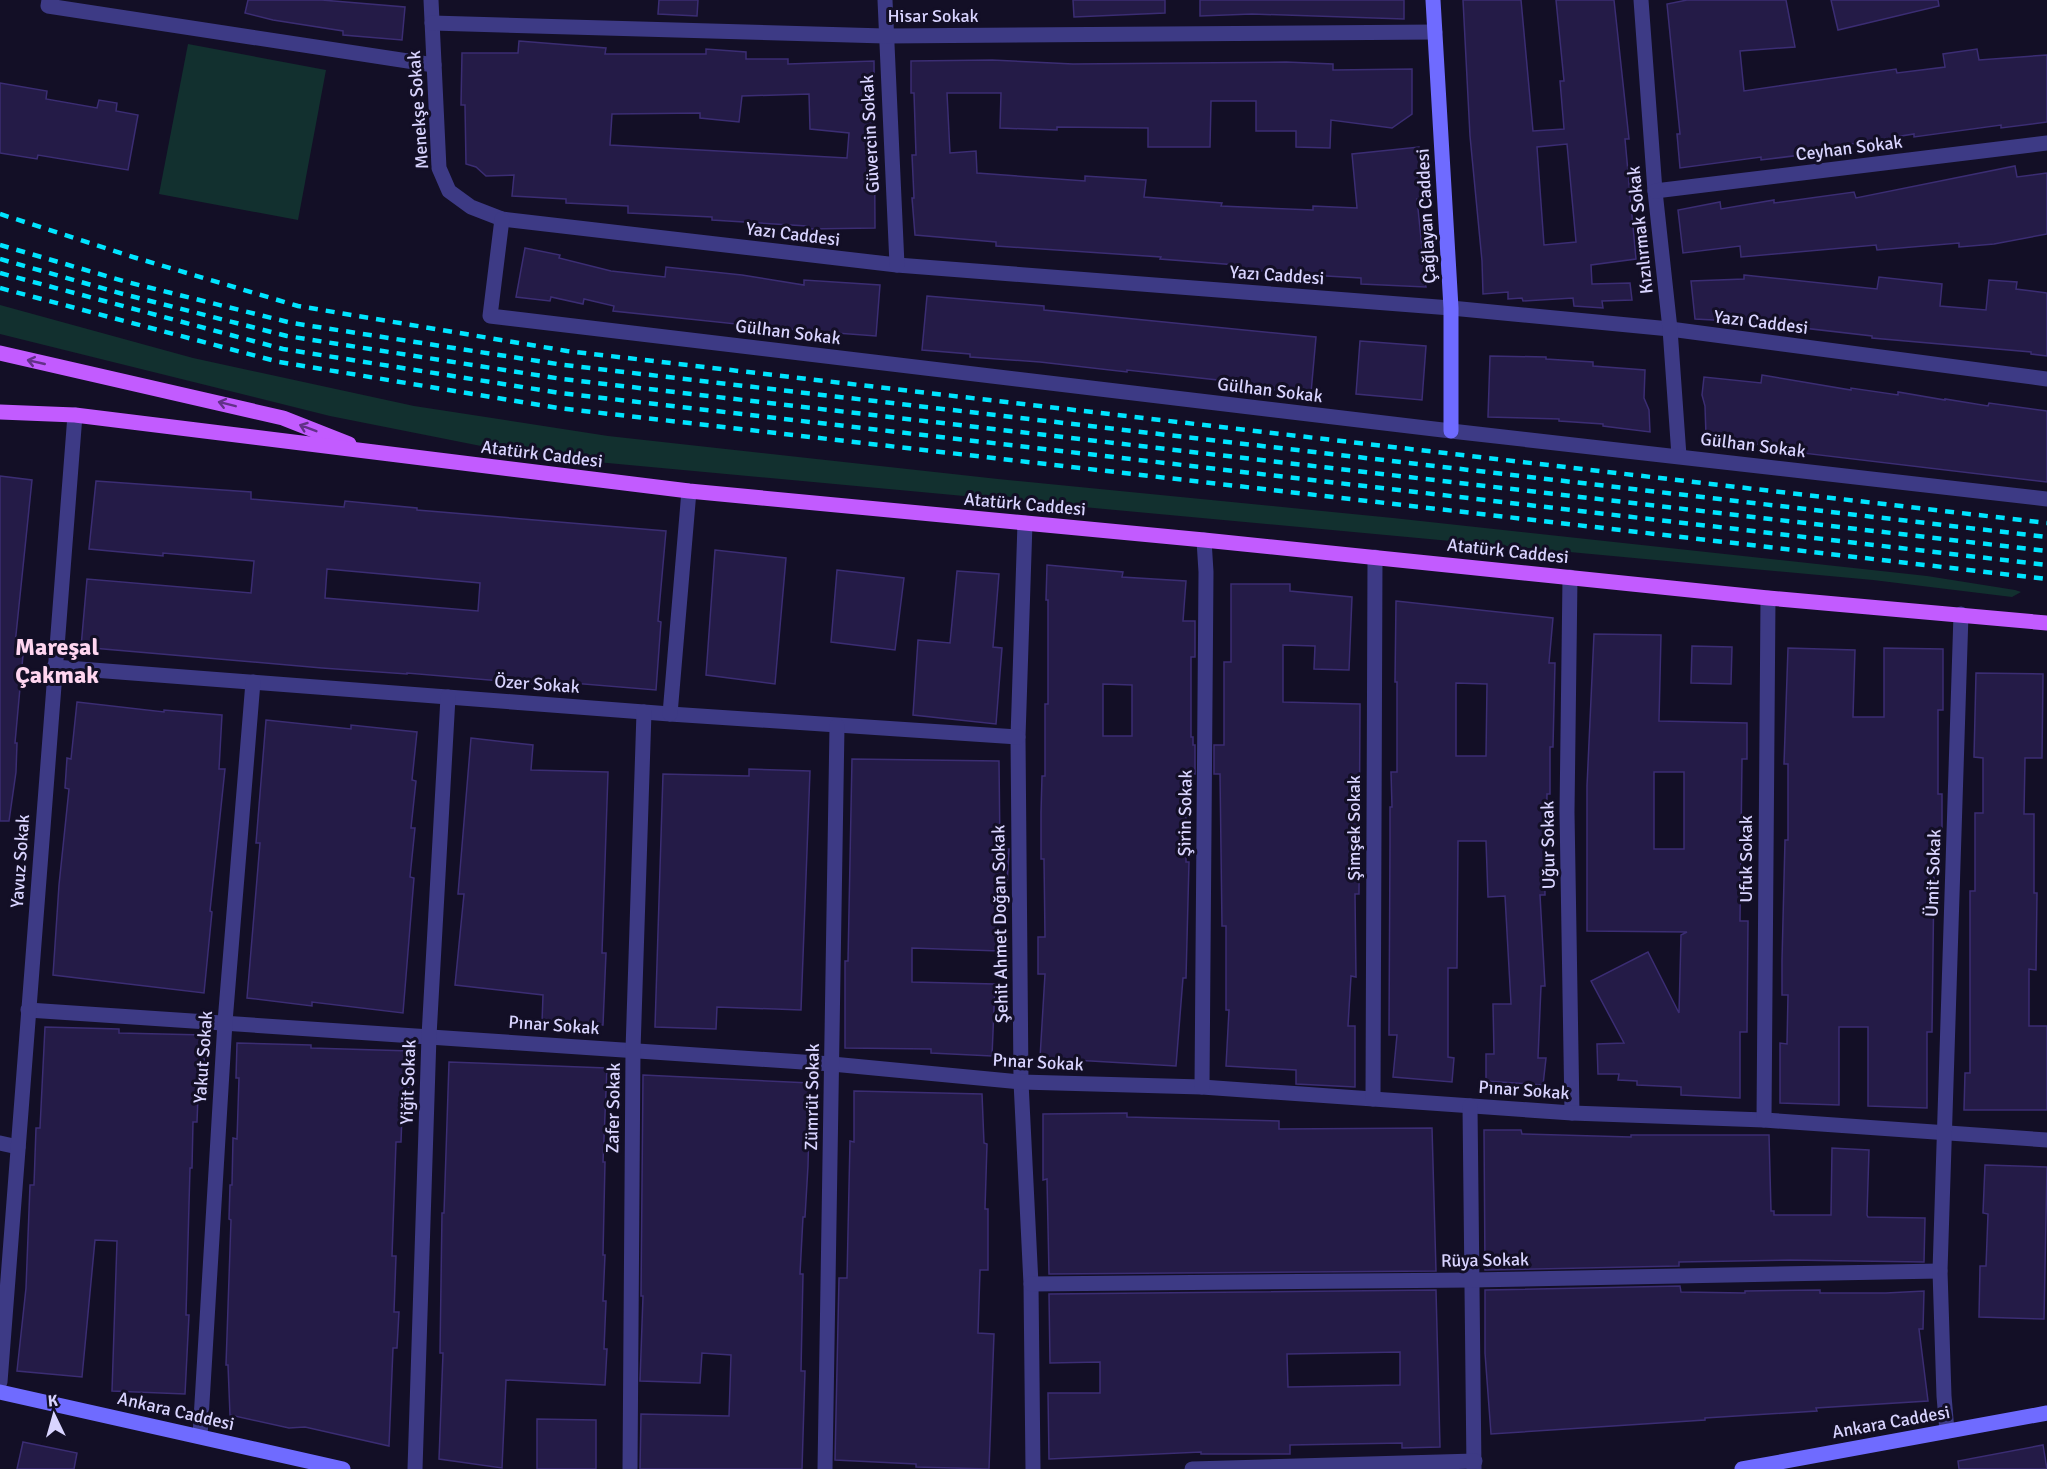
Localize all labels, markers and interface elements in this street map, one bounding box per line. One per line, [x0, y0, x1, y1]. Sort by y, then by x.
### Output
street label: Hisar Sokak [887, 5, 979, 27]
street label: Menekşe Sokak [403, 50, 433, 170]
street label: Güvercin Sokak [856, 74, 884, 194]
street label: Ceyhan Sokak [1794, 131, 1904, 165]
street label: Çağlayan Caddesi [1411, 148, 1441, 284]
street label: Kızılırmak Sokak [1622, 165, 1658, 295]
street label: Yazı Caddesi [745, 217, 841, 251]
street label: Yazı Caddesi [1229, 261, 1325, 289]
street label: Yazı Caddesi [1713, 305, 1809, 339]
street label: Gülhan Sokak [734, 315, 842, 349]
one-way arrow [27, 355, 46, 367]
street label: Gülhan Sokak [1216, 373, 1324, 407]
one-way arrow [217, 398, 236, 410]
one-way arrow [299, 422, 318, 433]
street label: Gülhan Sokak [1699, 428, 1807, 462]
street label: Atatürk Caddesi [480, 436, 604, 472]
street label: Atatürk Caddesi [963, 488, 1087, 520]
street label: Atatürk Caddesi [1446, 534, 1570, 568]
district label: Mareşal Çakmak [15, 632, 99, 690]
street label: Özer Sokak [494, 670, 580, 698]
street label: Şirin Sokak [1173, 769, 1197, 857]
street label: Şimşek Sokak [1343, 775, 1365, 881]
street label: Uğur Sokak [1536, 801, 1560, 889]
street label: Yavuz Sokak [6, 814, 34, 908]
street label: Ufuk Sokak [1735, 815, 1757, 903]
street label: Şehit Ahmet Doğan Sokak [987, 825, 1013, 1023]
street label: Ümit Sokak [1920, 829, 1946, 917]
street label: Yakut Sokak [189, 1010, 217, 1104]
street label: Pınar Sokak [508, 1011, 600, 1039]
street label: Yiğit Sokak [396, 1039, 420, 1125]
street label: Zümrüt Sokak [800, 1043, 824, 1151]
street label: Pınar Sokak [992, 1049, 1084, 1075]
street label: Zafer Sokak [601, 1062, 625, 1154]
street label: Pınar Sokak [1478, 1076, 1570, 1104]
street label: Rüya Sokak [1441, 1248, 1529, 1272]
north arrow [24, 1385, 84, 1445]
street label: Ankara Caddesi [115, 1387, 237, 1435]
text: K [47, 1391, 59, 1411]
street label: Ankara Caddesi [1830, 1401, 1952, 1443]

